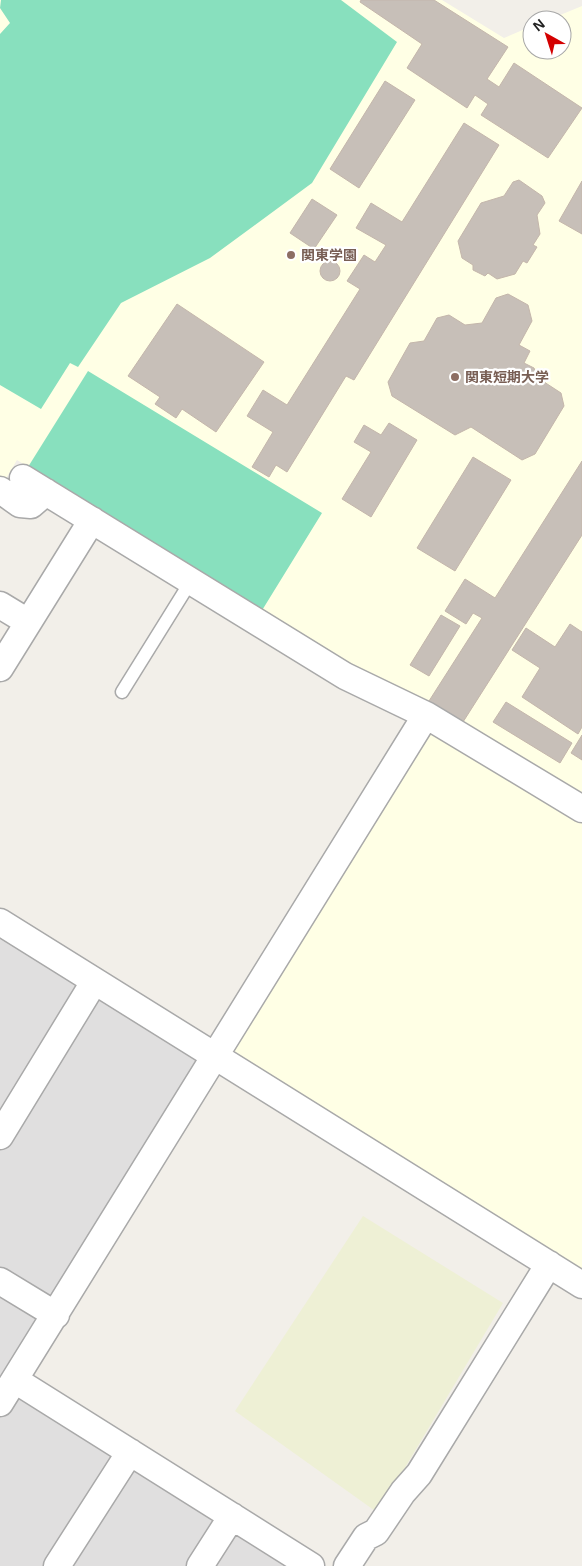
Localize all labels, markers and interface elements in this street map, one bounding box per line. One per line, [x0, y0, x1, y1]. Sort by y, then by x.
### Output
north arrow [522, 10, 572, 60]
text: N [530, 15, 548, 34]
place label: 関東学園 [301, 247, 357, 263]
marker: 関東学園 [285, 249, 297, 261]
place label: 関東短期大学 [465, 369, 549, 385]
marker: 関東短期大学 [449, 371, 461, 383]

